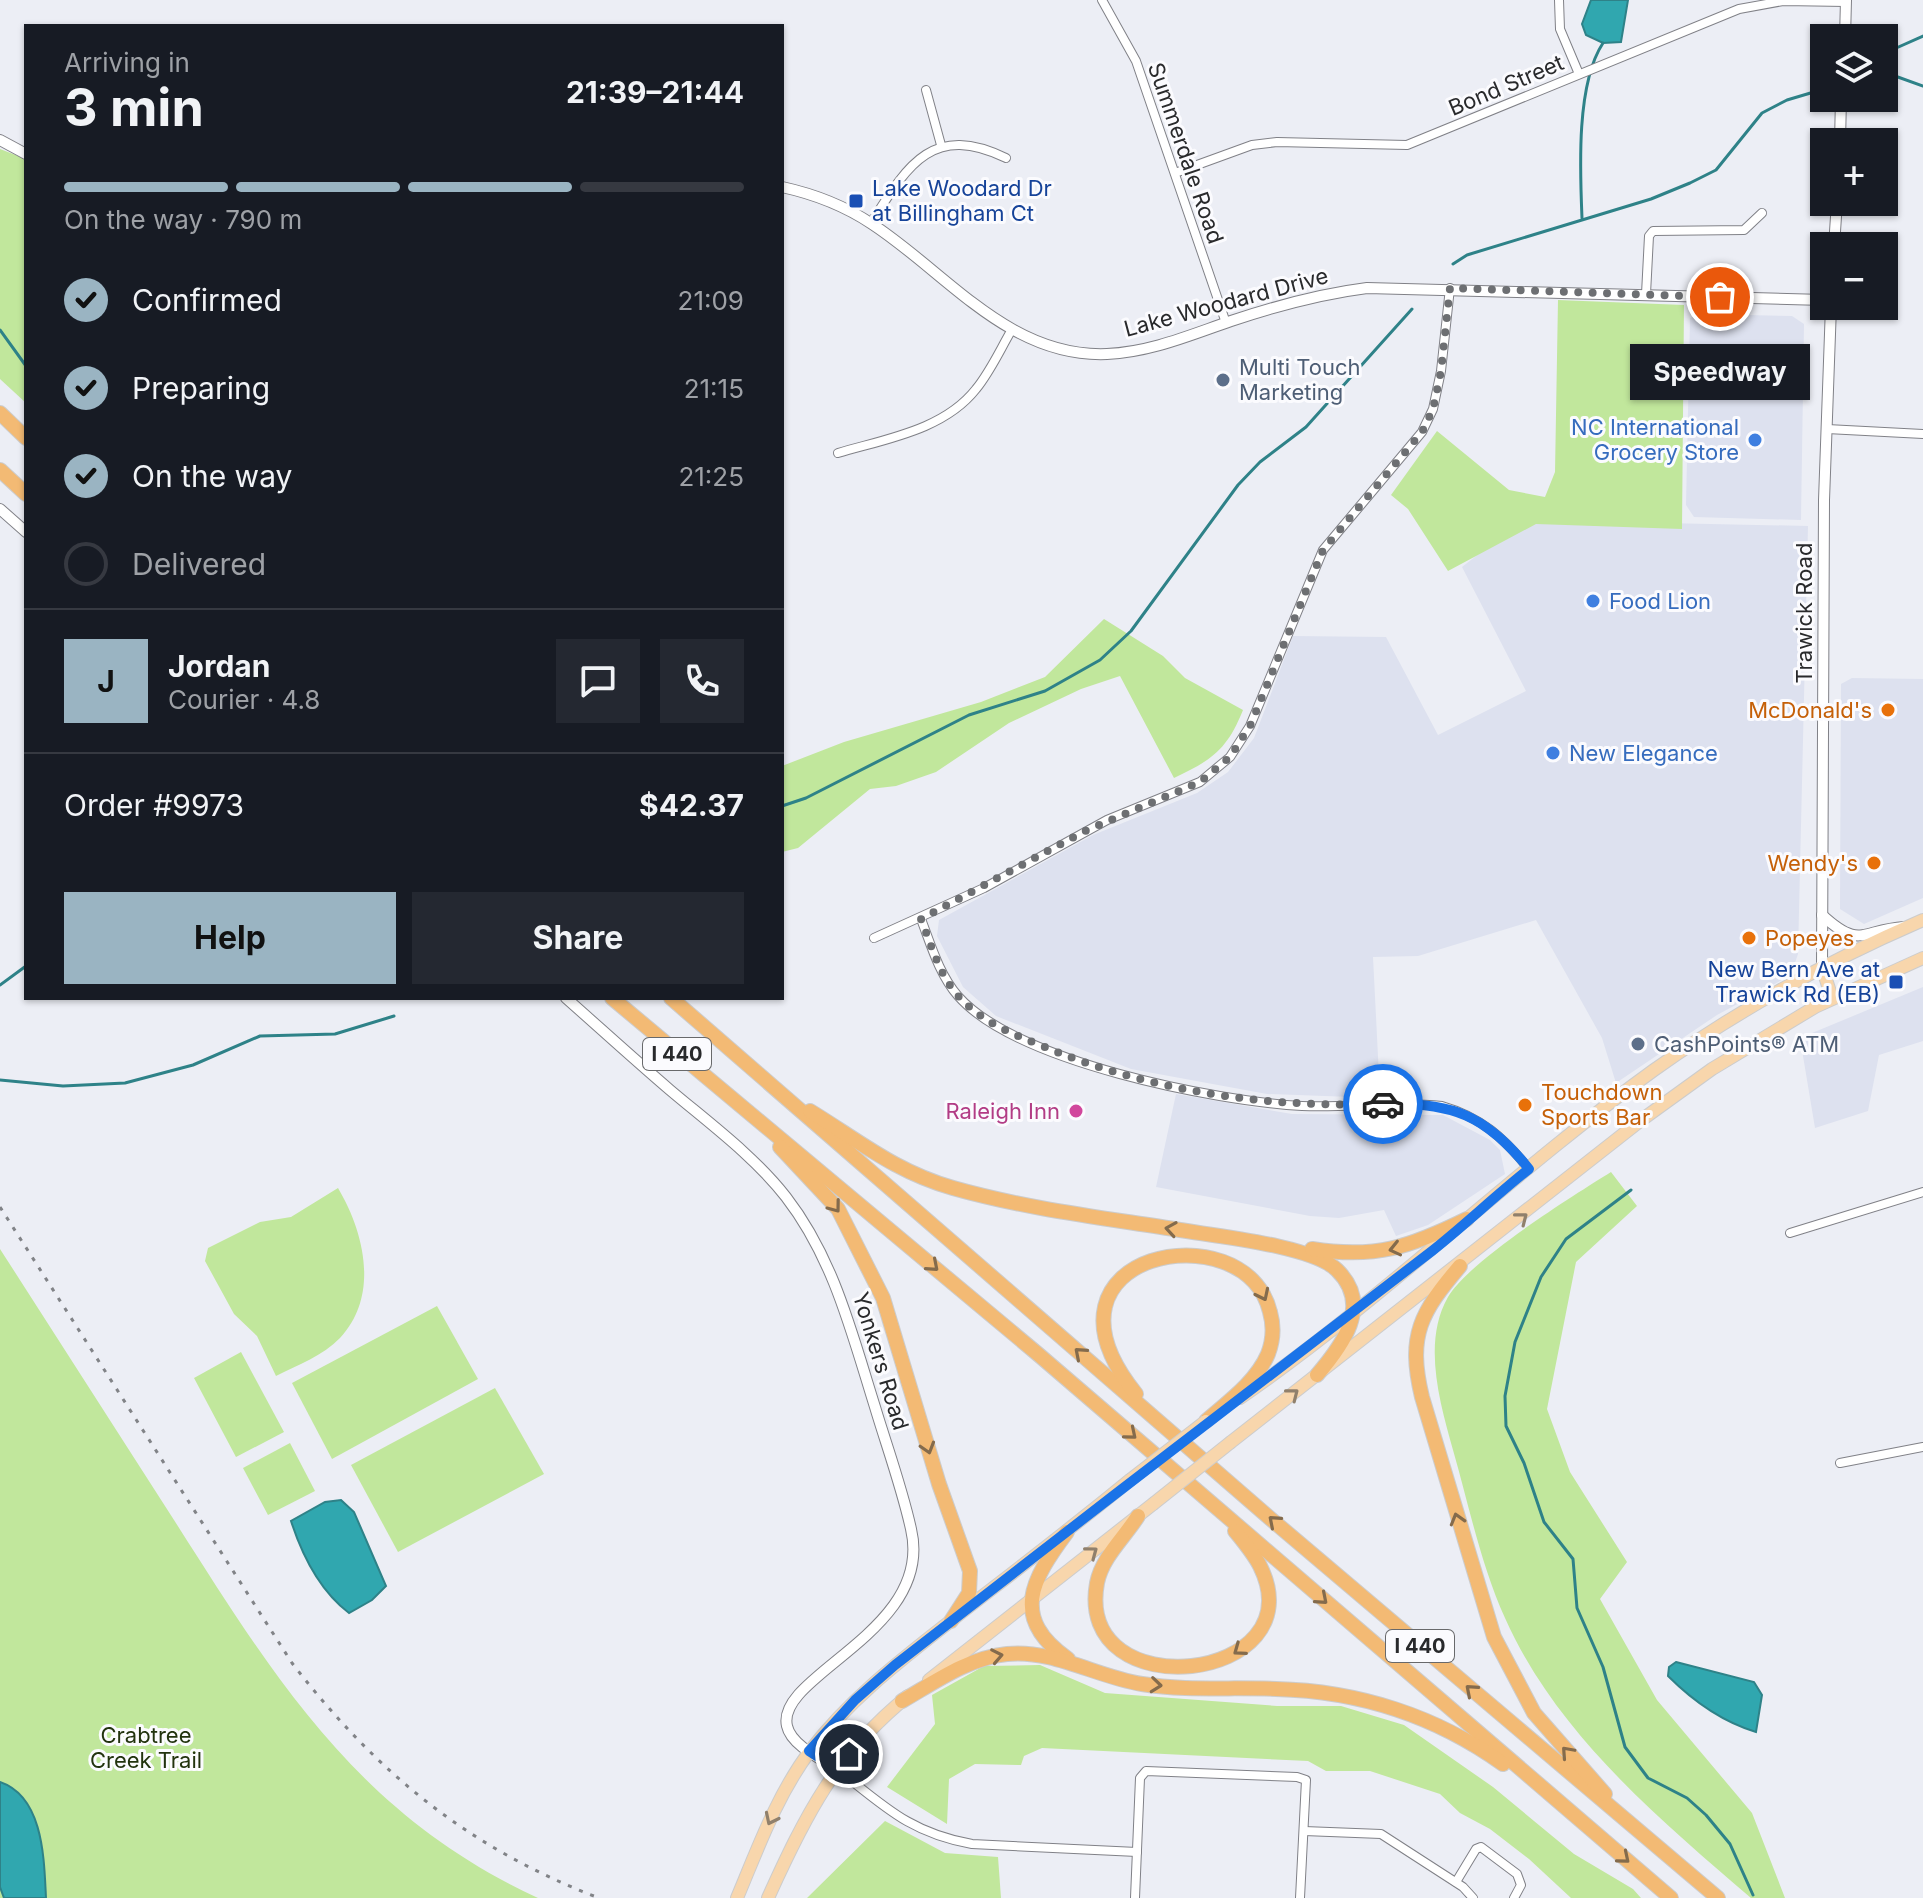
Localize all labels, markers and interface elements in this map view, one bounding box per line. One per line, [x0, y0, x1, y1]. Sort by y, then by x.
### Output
map controls [1810, 24, 1898, 320]
button: layers [1810, 24, 1898, 112]
text: Arriving in [64, 47, 190, 78]
street label: Bond Street [1445, 49, 1567, 121]
street label: Summerdale Road [1143, 59, 1229, 247]
text: 21:39–21:44 [566, 74, 744, 110]
text: 3 min [64, 76, 204, 139]
button: + [1810, 128, 1898, 216]
place label: Lake Woodard Dr at Billingham Ct [872, 175, 1052, 226]
marker: Lake Woodard Dr at Billingham Ct [847, 192, 865, 210]
text: On the way · 790 m [64, 204, 302, 235]
button: − [1810, 232, 1898, 320]
street label: Lake Woodard Drive [1121, 262, 1331, 342]
pin [1686, 263, 1754, 331]
icon: bag [1698, 275, 1742, 319]
icon: check [64, 278, 108, 322]
text: Confirmed [132, 282, 282, 318]
text: 21:09 [678, 285, 744, 316]
callout: Speedway [1630, 345, 1810, 401]
place label: Multi Touch Marketing [1239, 354, 1361, 405]
text: Speedway [1653, 356, 1787, 387]
icon: check [64, 366, 108, 410]
text: Preparing [132, 370, 270, 406]
marker: Multi Touch Marketing [1214, 371, 1232, 389]
text: 21:15 [684, 373, 744, 404]
place label: NC International Grocery Store [1571, 414, 1739, 465]
marker: NC International Grocery Store [1746, 431, 1764, 449]
icon: check [64, 454, 108, 498]
text: On the way [132, 458, 292, 494]
text: 21:25 [678, 461, 744, 492]
street label: Trawick Road [1791, 543, 1817, 683]
text: Delivered [132, 546, 266, 582]
place label: Food Lion [1609, 588, 1711, 614]
marker: Food Lion [1584, 592, 1602, 610]
button: chat [556, 639, 640, 723]
button: phone [660, 639, 744, 723]
text: Jordan [168, 648, 270, 684]
text: J [97, 663, 115, 699]
text: Courier · 4.8 [168, 684, 320, 715]
place label: McDonald's [1748, 697, 1872, 723]
marker: McDonald's [1879, 701, 1897, 719]
place label: New Elegance [1569, 740, 1718, 766]
marker: New Elegance [1544, 744, 1562, 762]
text: Order #9973 [64, 787, 244, 823]
text: $42.37 [639, 787, 744, 823]
place label: Wendy's [1767, 850, 1858, 876]
marker: Wendy's [1865, 854, 1883, 872]
button: Help [64, 892, 396, 984]
button: Share [412, 892, 744, 984]
place label: Popeyes [1765, 925, 1854, 951]
marker: Popeyes [1740, 929, 1758, 947]
place label: New Bern Ave at Trawick Rd (EB) [1708, 956, 1880, 1007]
marker: New Bern Ave at Trawick Rd (EB) [1887, 973, 1905, 991]
place label: CashPoints® ATM [1654, 1031, 1839, 1057]
marker: CashPoints® ATM [1629, 1035, 1647, 1053]
road number: I 440 [643, 1038, 711, 1070]
courier [1343, 1064, 1423, 1144]
place label: Touchdown Sports Bar [1541, 1079, 1663, 1130]
icon: car [1361, 1082, 1405, 1126]
marker: Touchdown Sports Bar [1516, 1096, 1534, 1114]
place label: Raleigh Inn [946, 1098, 1060, 1124]
marker: Raleigh Inn [1067, 1102, 1085, 1120]
one-way arrow [826, 1198, 840, 1213]
one-way arrow [1513, 1213, 1528, 1227]
one-way arrow [1164, 1221, 1178, 1238]
one-way arrow [1389, 1240, 1403, 1257]
one-way arrow [924, 1256, 939, 1271]
one-way arrow [1253, 1286, 1269, 1301]
street label: Yonkers Road [848, 1289, 914, 1433]
one-way arrow [1074, 1348, 1089, 1363]
one-way arrow [1284, 1390, 1299, 1404]
one-way arrow [1122, 1424, 1137, 1439]
one-way arrow [919, 1441, 935, 1455]
one-way arrow [1450, 1513, 1466, 1527]
one-way arrow [1268, 1516, 1283, 1531]
one-way arrow [1083, 1548, 1098, 1562]
one-way arrow [1313, 1589, 1328, 1604]
road number: I 440 [1386, 1630, 1454, 1662]
one-way arrow [1234, 1640, 1248, 1655]
one-way arrow [990, 1648, 1004, 1665]
one-way arrow [1150, 1677, 1163, 1694]
one-way arrow [1466, 1685, 1481, 1700]
pin [815, 1720, 883, 1788]
park label: Crabtree Creek Trail [90, 1722, 202, 1773]
icon: home [827, 1732, 871, 1776]
one-way arrow [1562, 1746, 1576, 1761]
one-way arrow [765, 1811, 781, 1825]
one-way arrow [1615, 1848, 1630, 1863]

